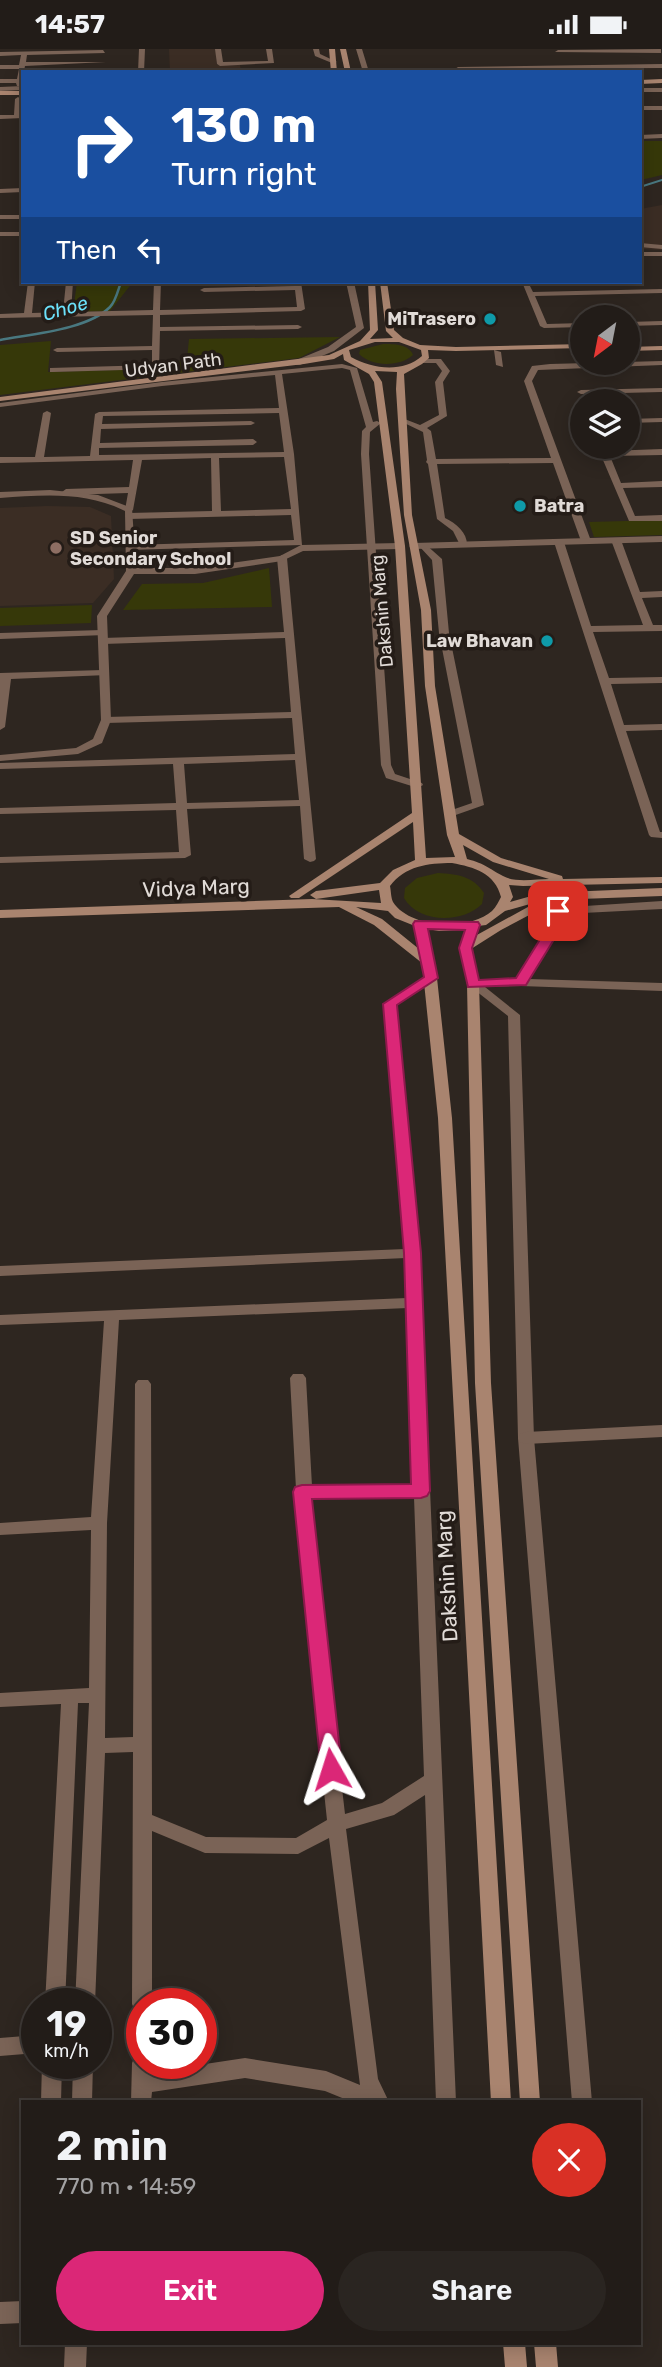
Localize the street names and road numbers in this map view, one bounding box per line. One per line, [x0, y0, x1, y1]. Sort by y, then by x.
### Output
street label: Udyan Path [123, 348, 223, 382]
street label: Dakshin Marg [366, 554, 398, 668]
street label: Vidya Marg [142, 873, 250, 902]
street label: Dakshin Marg [431, 1510, 462, 1642]

